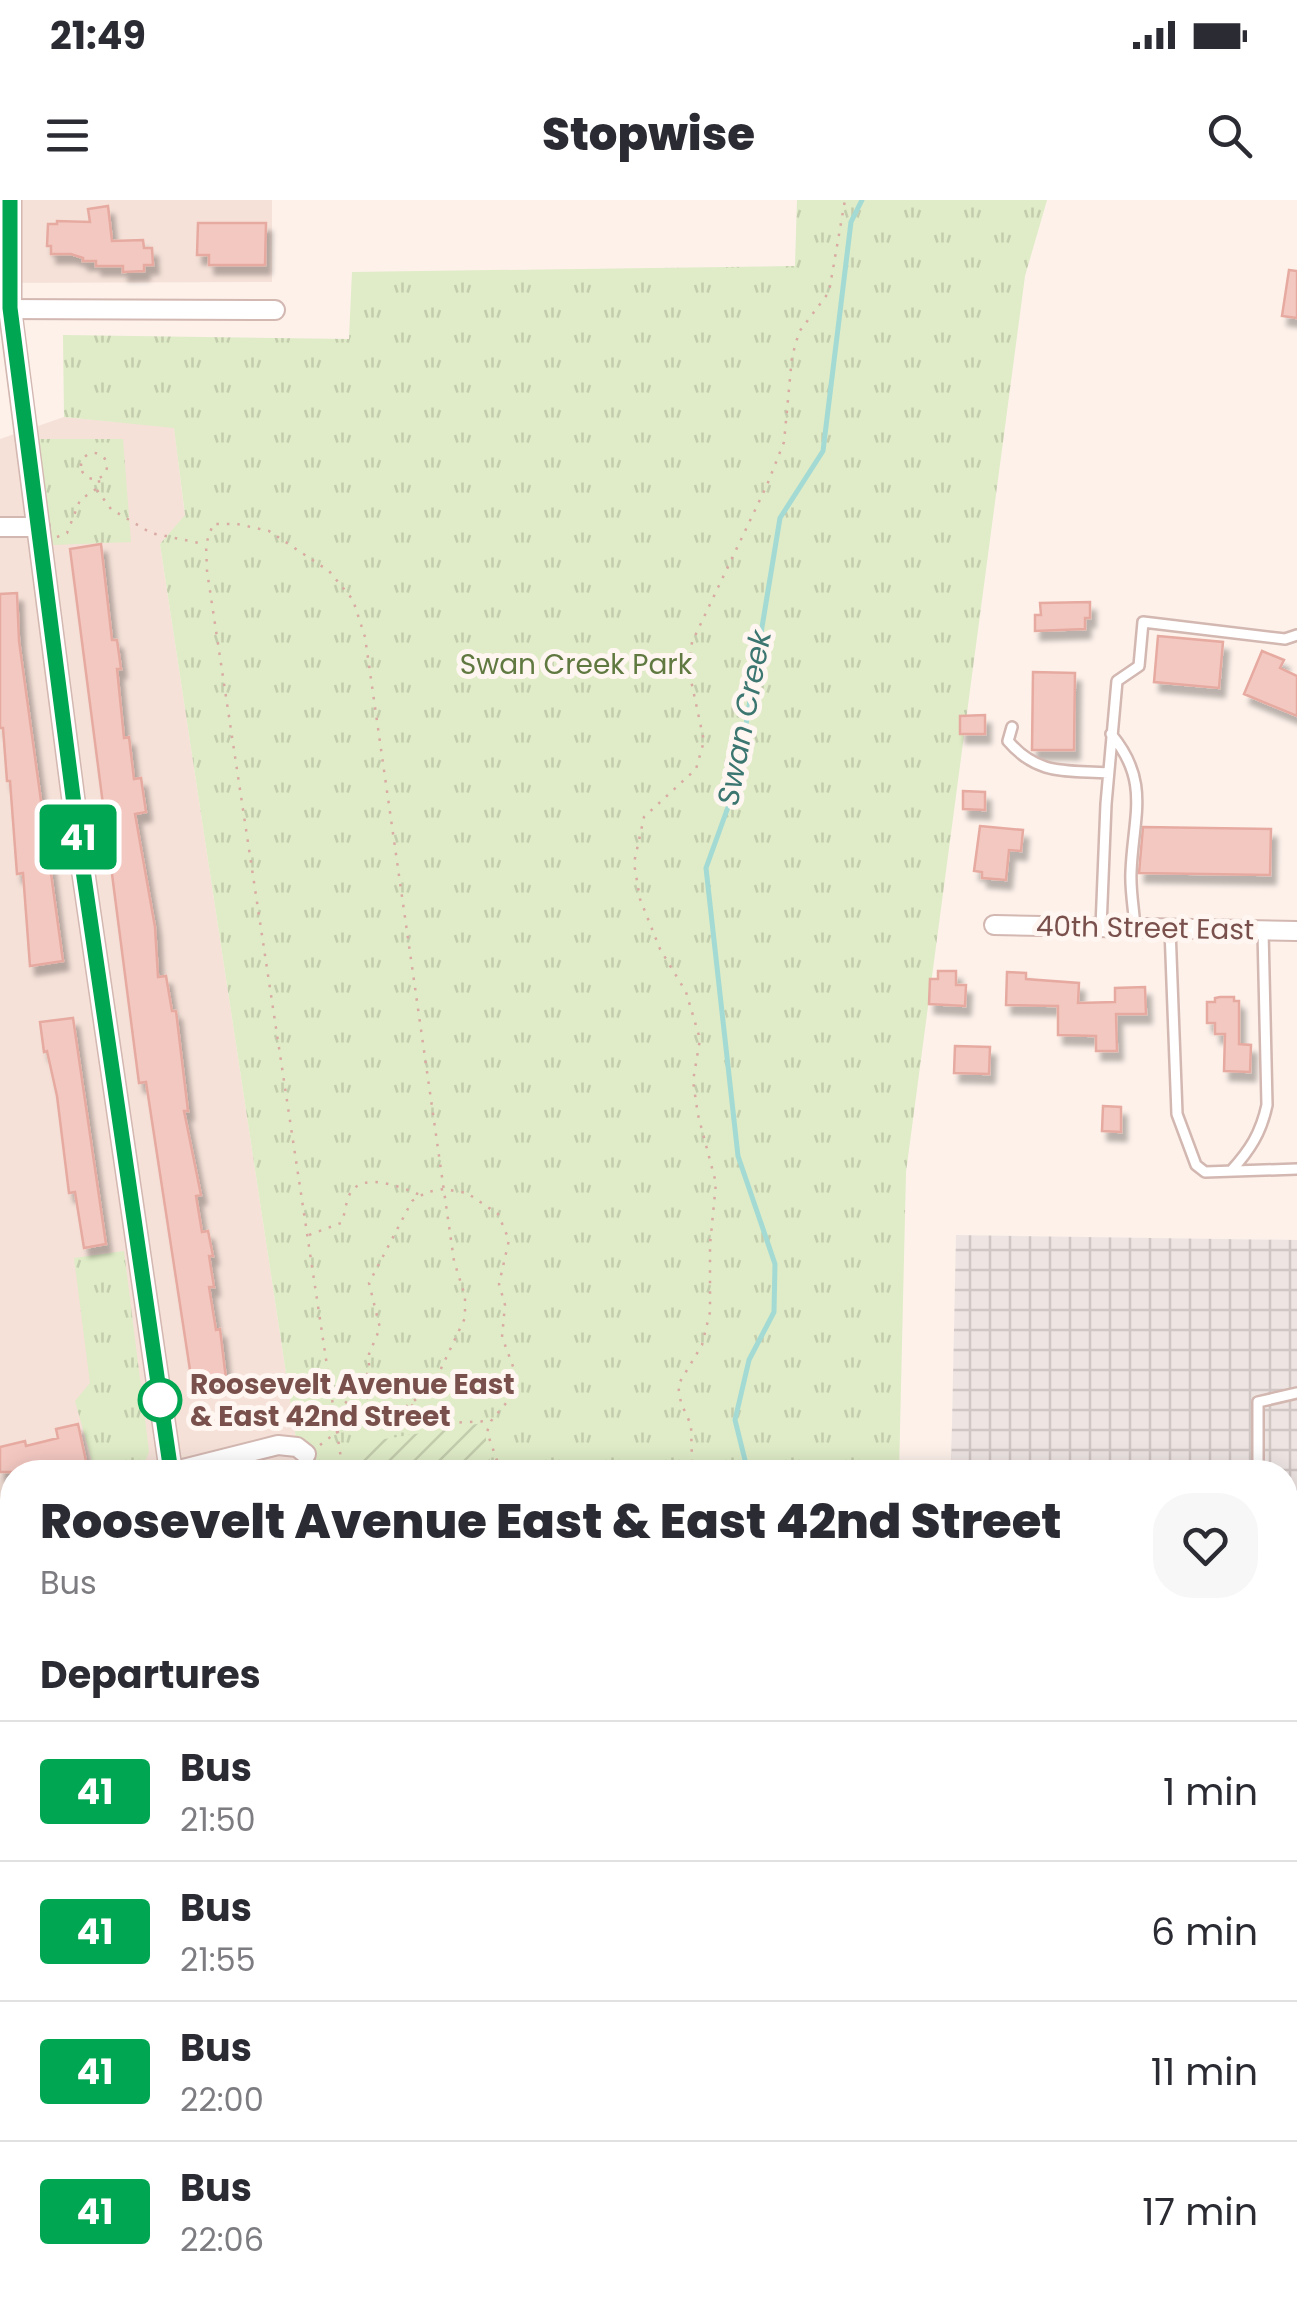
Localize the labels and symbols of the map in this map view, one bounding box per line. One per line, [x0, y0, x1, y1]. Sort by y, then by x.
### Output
water label: Swan Creek [706, 625, 782, 809]
park label: Swan Creek Park [460, 645, 693, 684]
line badge: 41 [33, 804, 123, 870]
street label: 40th Street East [1035, 907, 1255, 949]
place label: Roosevelt Avenue East & East 42nd Street [190, 1365, 515, 1436]
marker: Roosevelt Avenue East & East 42nd Street [139, 1379, 181, 1421]

